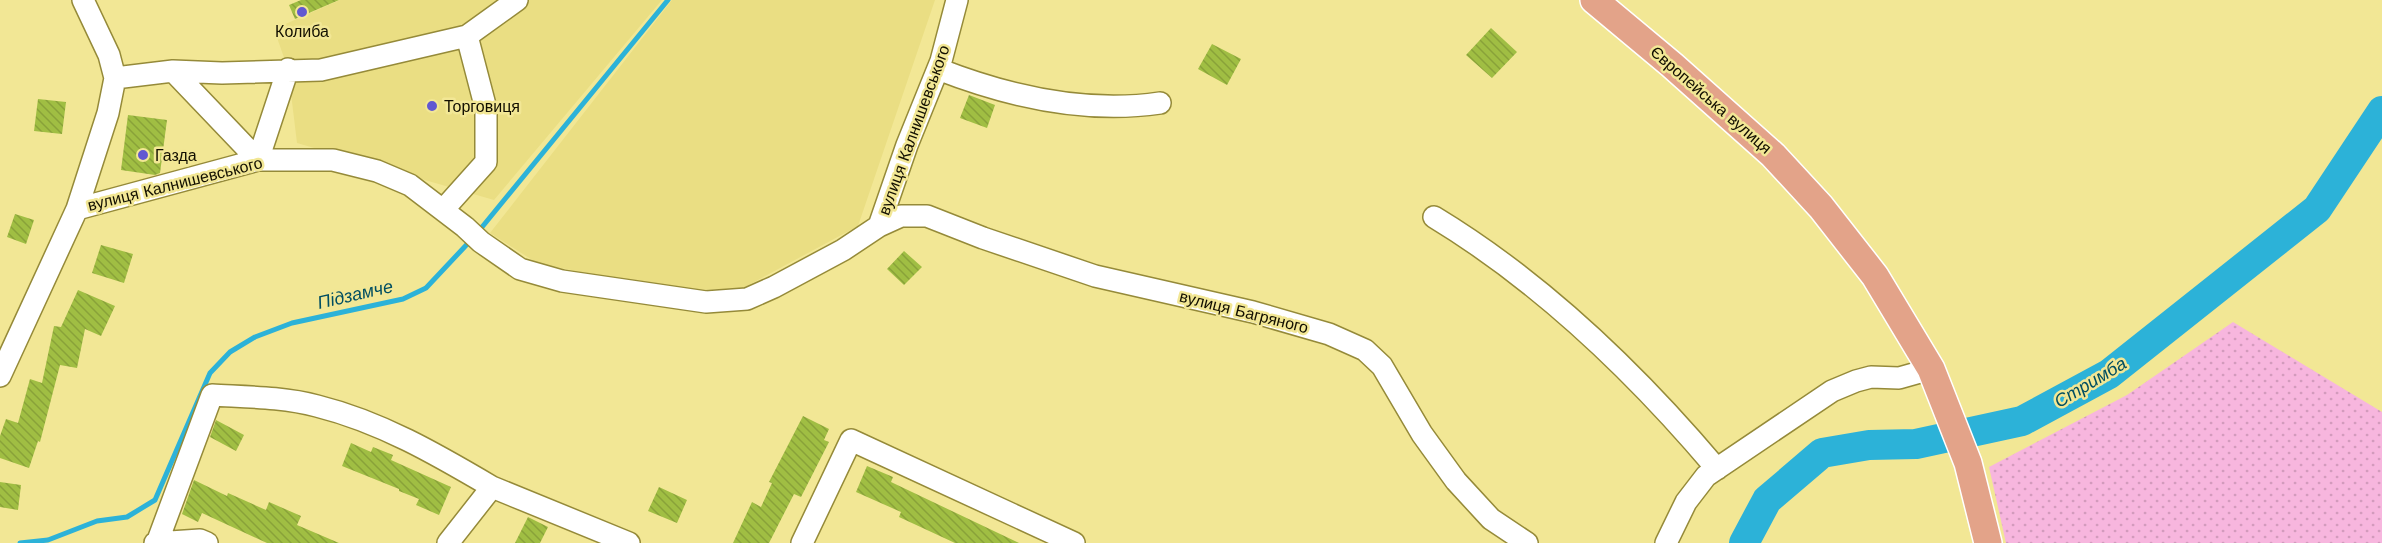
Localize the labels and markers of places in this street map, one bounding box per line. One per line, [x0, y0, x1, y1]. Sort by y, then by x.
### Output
marker: Колиба [295, 5, 309, 19]
place label: Колиба [275, 22, 329, 41]
place label: Торговиця [444, 97, 520, 116]
marker: Торговиця [425, 99, 439, 113]
place label: Газда [155, 146, 197, 165]
marker: Газда [136, 148, 150, 162]

